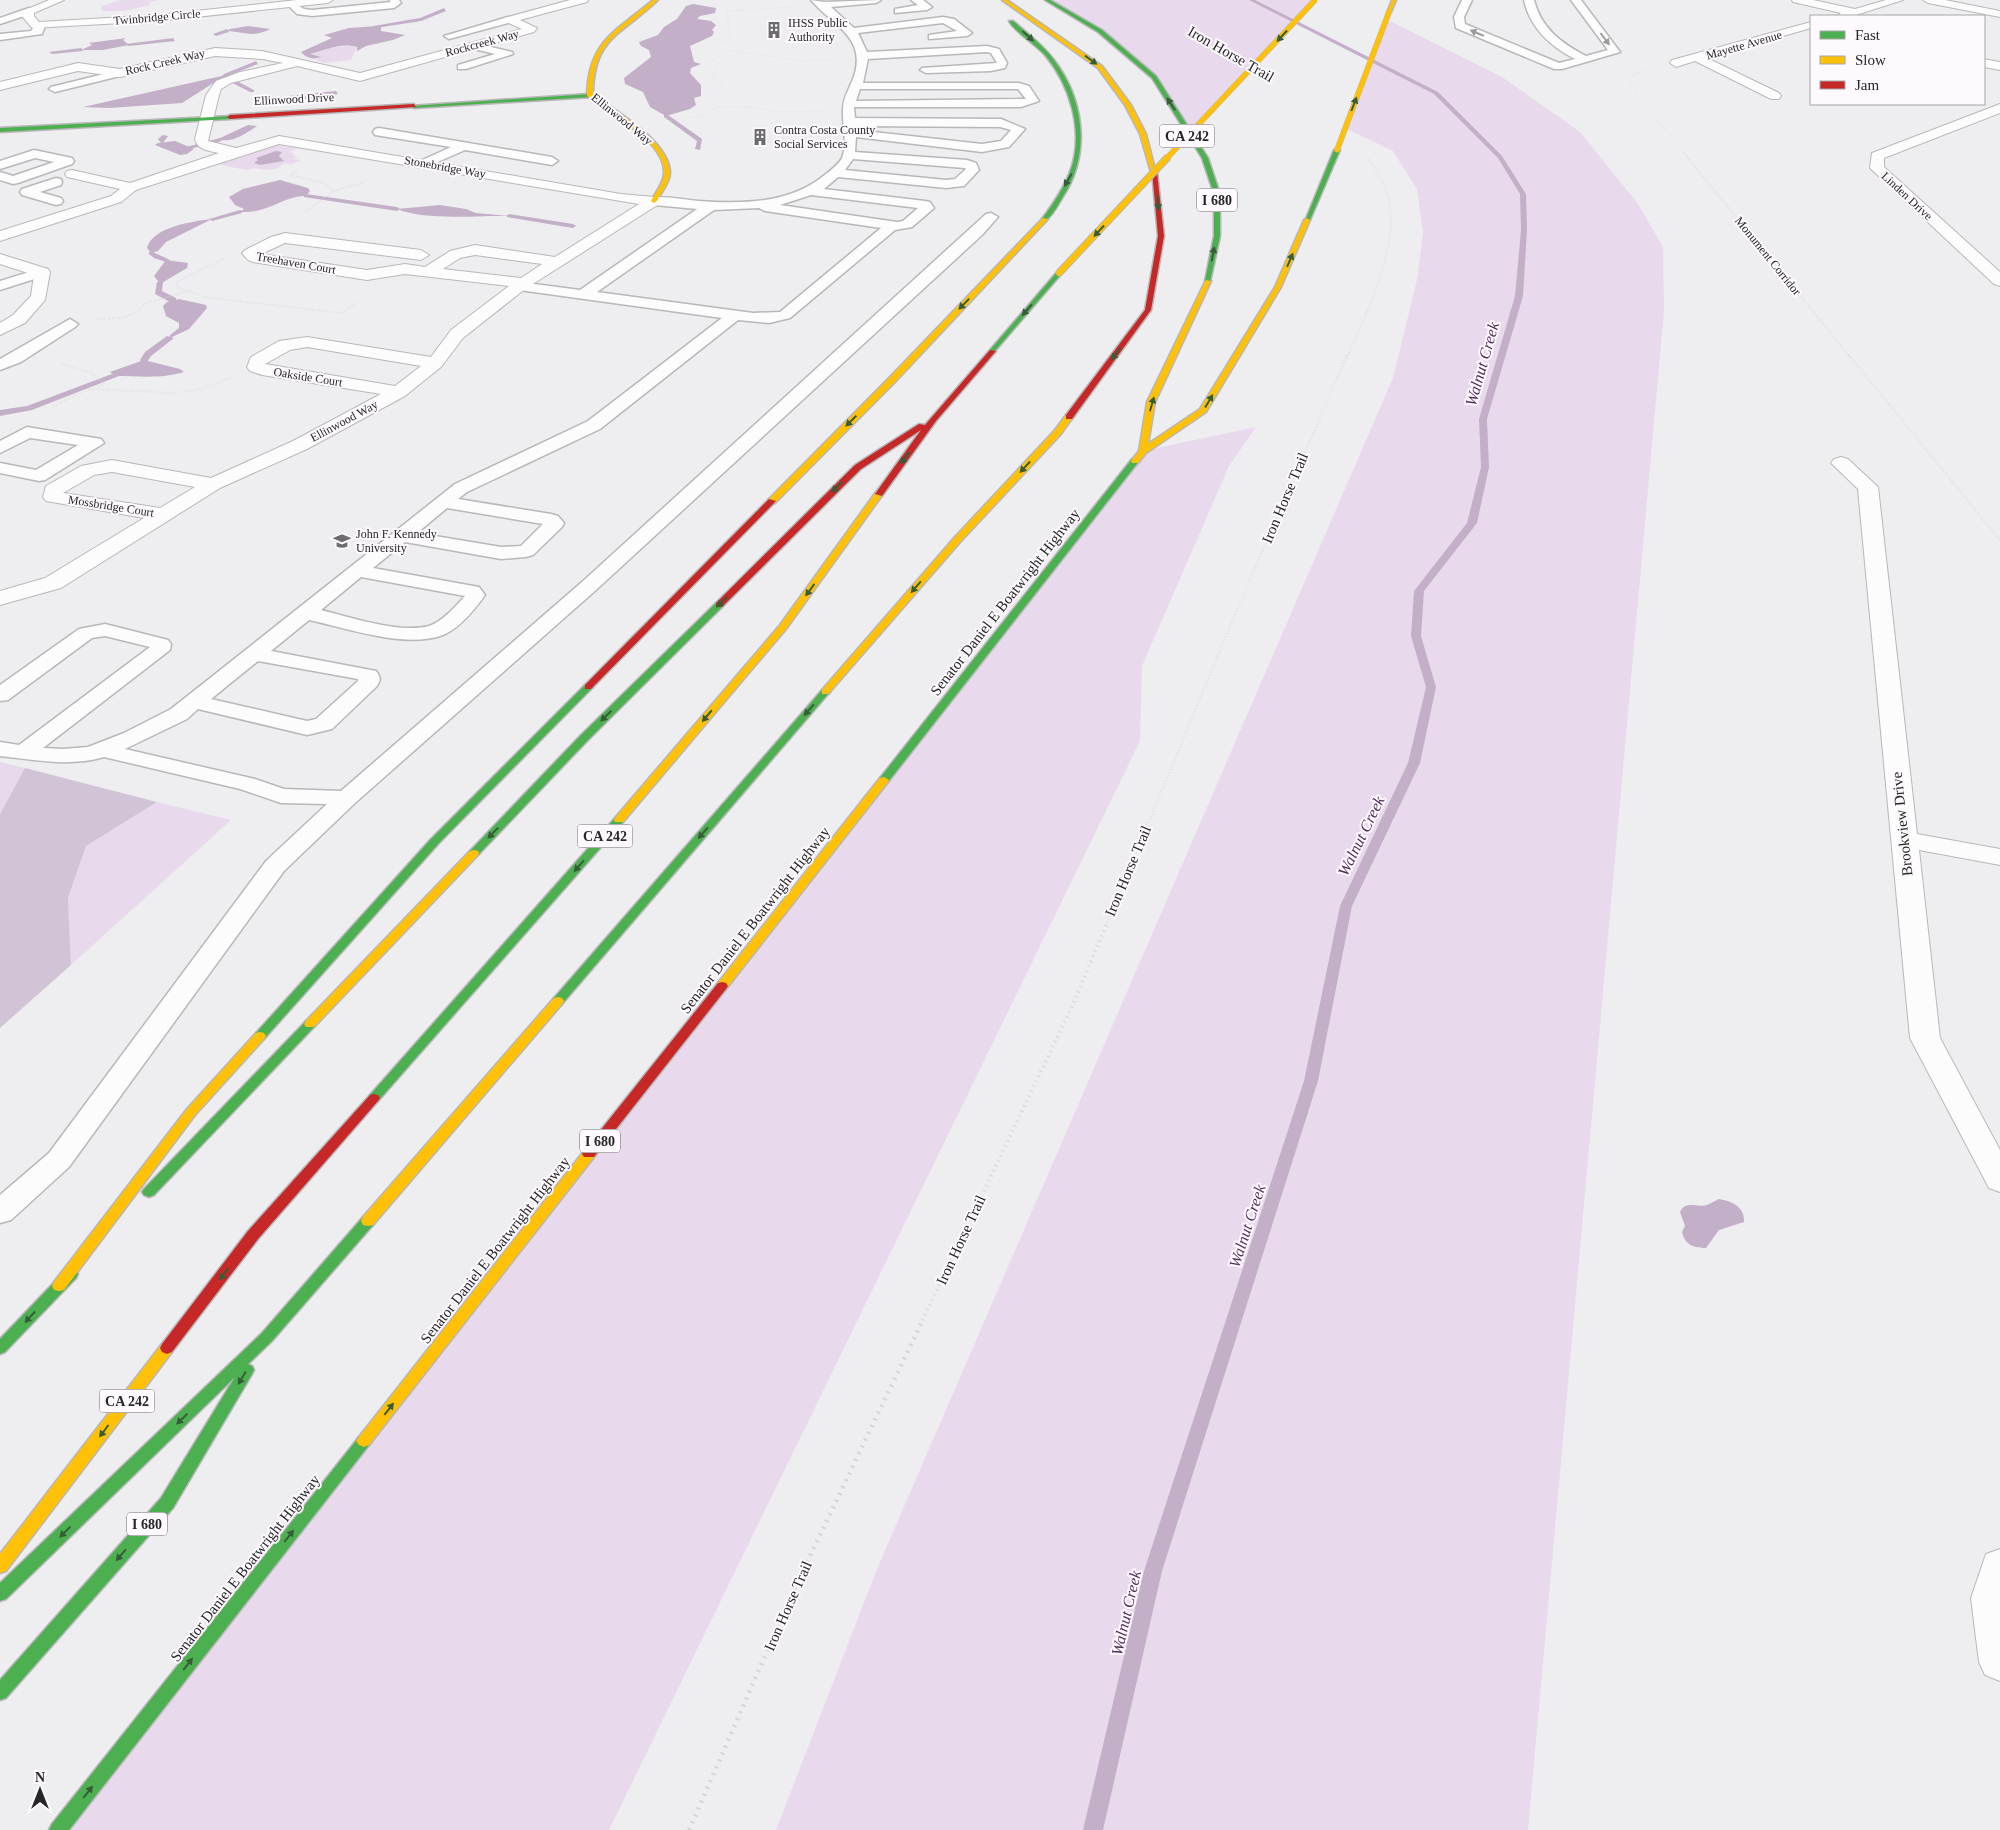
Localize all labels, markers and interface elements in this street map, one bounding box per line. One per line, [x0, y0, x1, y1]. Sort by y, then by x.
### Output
street label: Twinbridge Circle [113, 6, 201, 28]
legend [1810, 15, 1985, 105]
place label: IHSS Public Authority [788, 16, 848, 44]
building icon: IHSS Public Authority [764, 20, 784, 40]
street label: Iron Horse Trail [1185, 23, 1277, 85]
street label: Rockcreek Way [444, 26, 520, 60]
text: Fast [1855, 27, 1881, 43]
street label: Mayette Avenue [1705, 28, 1783, 62]
one-way arrow [1276, 29, 1288, 41]
one-way arrow [1469, 29, 1484, 37]
one-way arrow [1021, 30, 1033, 42]
one-way arrow [1600, 32, 1611, 45]
street label: Rock Creek Way [124, 46, 206, 78]
text: Slow [1855, 52, 1886, 68]
one-way arrow [1084, 55, 1098, 65]
text: Jam [1855, 77, 1879, 93]
street label: Ellinwood Drive [254, 90, 334, 108]
street label: Ellinwood Way [589, 90, 655, 148]
one-way arrow [1166, 97, 1176, 110]
one-way arrow [1351, 97, 1358, 112]
place label: Contra Costa County Social Services [774, 123, 875, 151]
road number: CA 242 [1160, 124, 1214, 148]
building icon: Contra Costa County Social Services [750, 127, 770, 147]
street label: Stonebridge Way [403, 153, 487, 181]
street label: Linden Drive [1879, 169, 1935, 223]
one-way arrow [1063, 174, 1072, 187]
road number: I 680 [1197, 188, 1237, 212]
one-way arrow [1154, 195, 1162, 211]
street label: Monument Corridor [1732, 214, 1804, 298]
one-way arrow [1093, 224, 1105, 236]
one-way arrow [1210, 246, 1218, 262]
street label: Treehaven Court [255, 249, 338, 277]
one-way arrow [1286, 253, 1294, 267]
one-way arrow [958, 298, 970, 310]
one-way arrow [1022, 303, 1033, 316]
water label: Walnut Creek [1462, 319, 1502, 408]
one-way arrow [1110, 347, 1121, 360]
street label: Oakside Court [273, 365, 344, 389]
one-way arrow [1204, 395, 1213, 408]
one-way arrow [1149, 396, 1157, 411]
street label: Ellinwood Way [308, 397, 380, 445]
one-way arrow [845, 415, 857, 427]
street label: Iron Horse Trail [1259, 450, 1311, 546]
one-way arrow [900, 452, 910, 465]
one-way arrow [1019, 461, 1031, 473]
one-way arrow [831, 481, 843, 493]
street label: Mossbridge Court [67, 492, 156, 520]
street label: Senator Daniel E Boatwright Highway [927, 505, 1083, 699]
place label: John F. Kennedy University [356, 527, 437, 555]
school or university icon: John F. Kennedy University [332, 531, 352, 551]
one-way arrow [910, 581, 921, 594]
one-way arrow [805, 583, 815, 597]
one-way arrow [716, 596, 728, 608]
one-way arrow [804, 704, 815, 717]
one-way arrow [702, 709, 713, 722]
one-way arrow [600, 710, 612, 722]
street label: Brookview Drive [1889, 771, 1915, 877]
water label: Walnut Creek [1334, 793, 1388, 879]
street label: Senator Daniel E Boatwright Highway [677, 823, 833, 1017]
street label: Iron Horse Trail [1102, 823, 1154, 919]
road number: CA 242 [578, 824, 632, 848]
one-way arrow [487, 827, 499, 839]
one-way arrow [697, 827, 709, 839]
one-way arrow [573, 860, 585, 872]
road number: I 680 [580, 1130, 620, 1152]
street label: Senator Daniel E Boatwright Highway [417, 1153, 573, 1347]
water label: Walnut Creek [1226, 1181, 1269, 1270]
street label: Iron Horse Trail [933, 1193, 989, 1287]
one-way arrow [219, 1267, 229, 1281]
one-way arrow [24, 1311, 36, 1323]
one-way arrow [238, 1372, 247, 1385]
road number: CA 242 [100, 1390, 154, 1412]
one-way arrow [384, 1403, 395, 1416]
one-way arrow [176, 1413, 188, 1425]
one-way arrow [98, 1424, 109, 1437]
street label: Senator Daniel E Boatwright Highway [167, 1471, 323, 1665]
road number: I 680 [127, 1512, 167, 1536]
one-way arrow [59, 1526, 71, 1538]
one-way arrow [283, 1530, 294, 1543]
one-way arrow [115, 1548, 126, 1561]
street label: Iron Horse Trail [761, 1559, 815, 1653]
water label: Walnut Creek [1108, 1568, 1144, 1657]
one-way arrow [183, 1658, 194, 1671]
north arrow [15, 1765, 65, 1815]
text: N [35, 1770, 45, 1785]
one-way arrow [82, 1786, 93, 1799]

